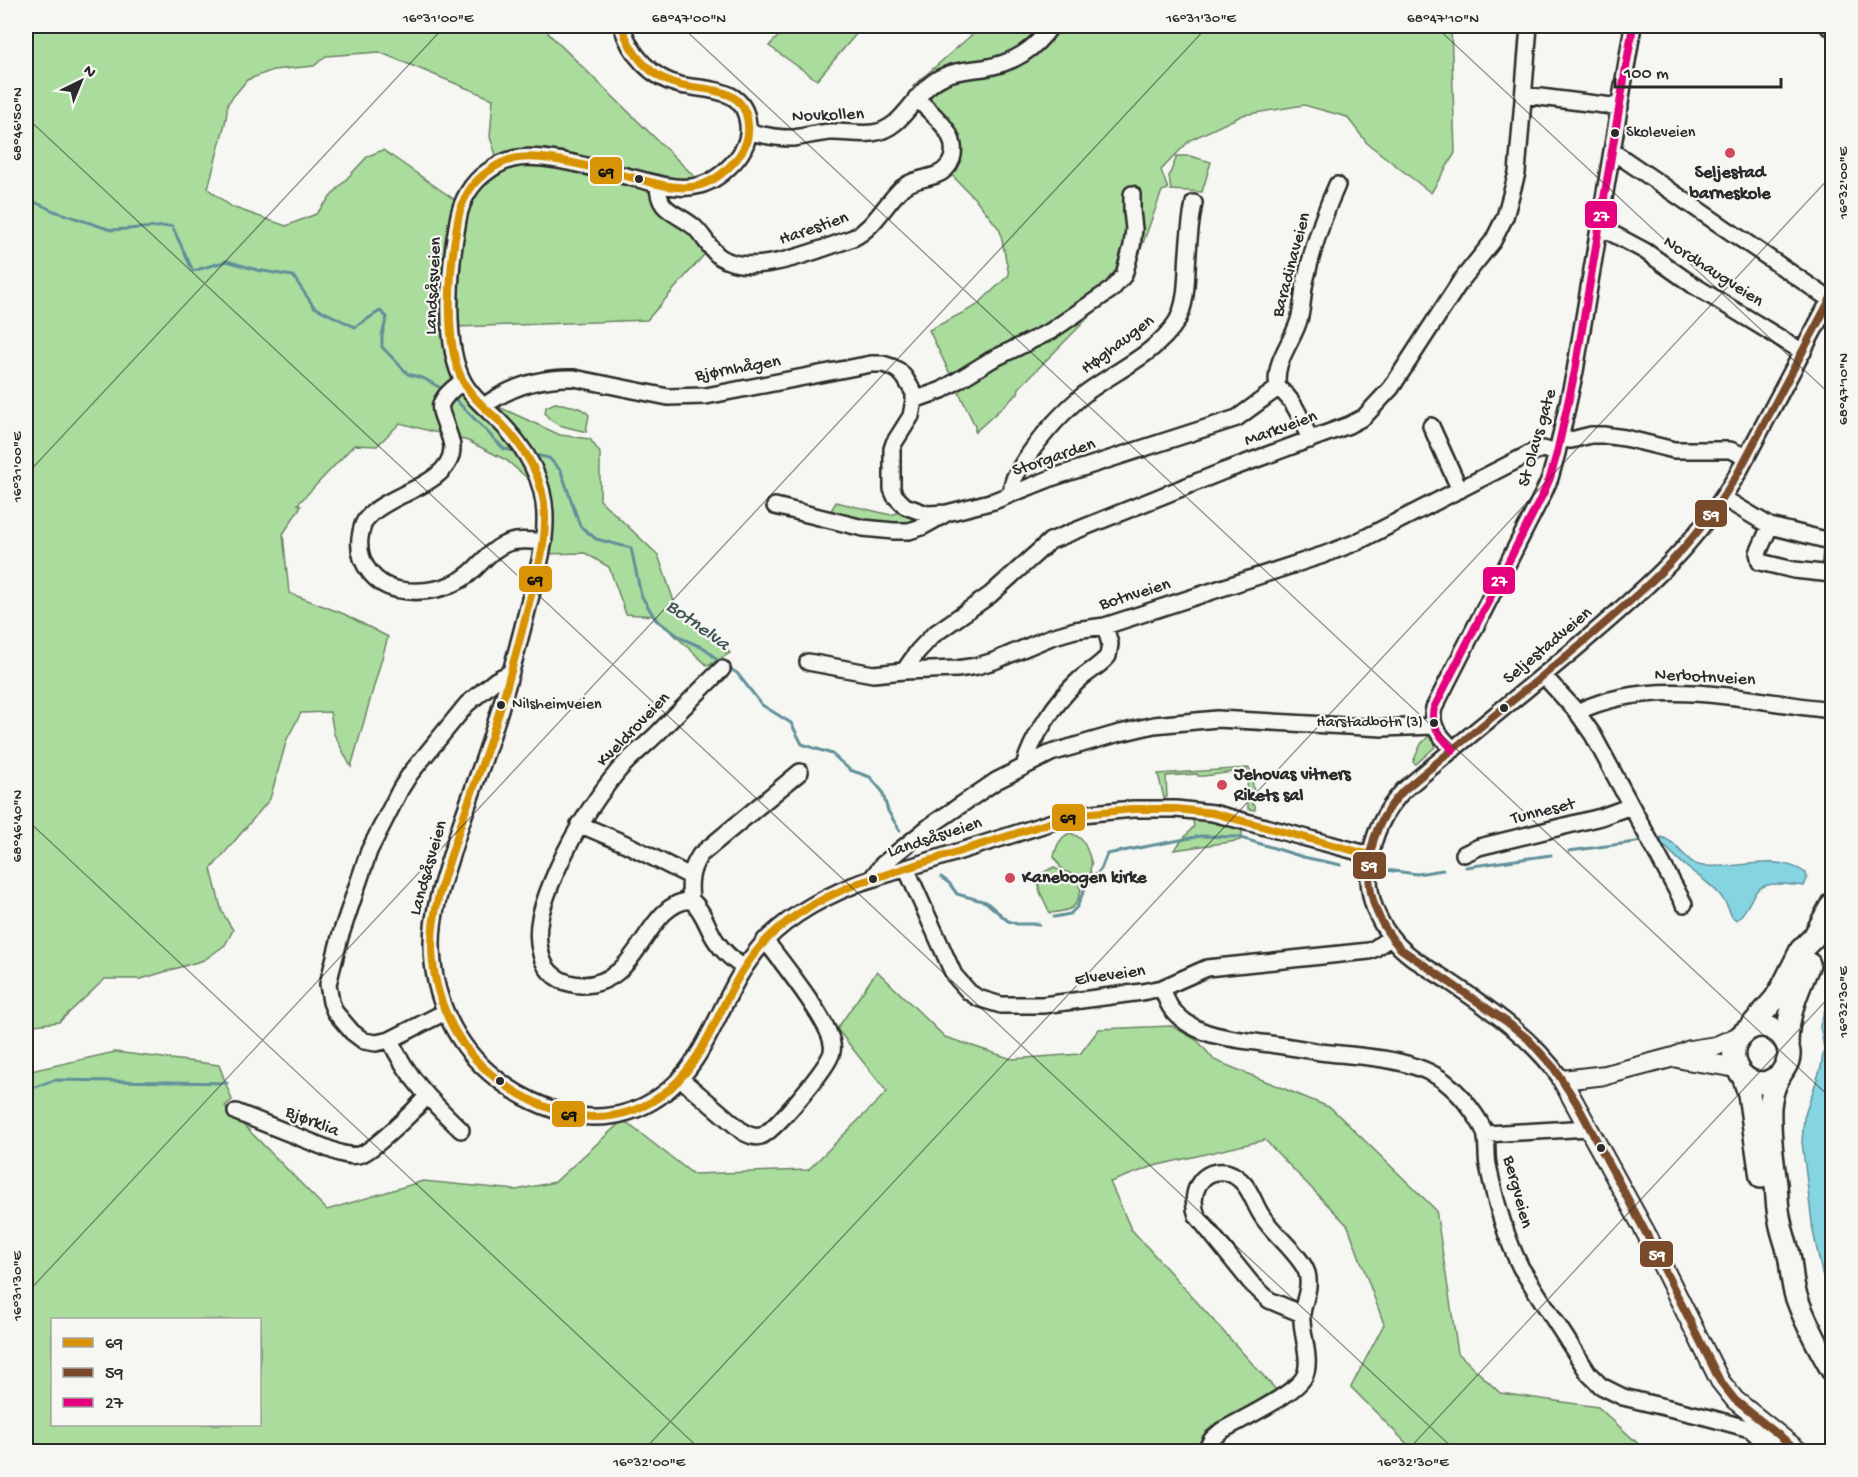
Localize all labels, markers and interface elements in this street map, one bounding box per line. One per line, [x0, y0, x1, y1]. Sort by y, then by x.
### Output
text: 16°31'00"E [402, 10, 474, 28]
text: 68°47'00"N [652, 10, 726, 28]
text: 16°31'30"E [1165, 10, 1237, 28]
text: 68°47'10"N [1407, 10, 1479, 28]
north arrow [51, 51, 111, 111]
scale bar [1615, 51, 1782, 89]
text: N [79, 62, 100, 83]
text: 100 m [1623, 64, 1669, 85]
text: 68°46'50"N [9, 87, 27, 161]
street label: Novkollen [792, 104, 865, 128]
place label: Skoleveien [1626, 124, 1696, 143]
marker: Skoleveien [1609, 127, 1621, 139]
marker: Seljestad barneskole [1723, 146, 1737, 160]
text: 16°32'00"E [1835, 146, 1853, 220]
line badge: 69 [589, 156, 623, 185]
place label: Seljestad barneskole [1689, 163, 1771, 205]
text: 69 [598, 165, 614, 184]
unlabelled marker [633, 173, 645, 185]
line badge: 27 [1584, 200, 1618, 229]
street label: Harestien [777, 207, 852, 251]
text: 27 [1593, 209, 1610, 228]
street label: Baradinaveien [1268, 210, 1316, 321]
street label: Nordhaugveien [1659, 232, 1767, 312]
street label: Landsåsveien [421, 236, 447, 335]
street label: Høghaugen [1077, 310, 1159, 379]
street label: Bjørnhågen [693, 351, 783, 387]
text: 68°47'10"N [1835, 353, 1853, 425]
street label: St Olavs gate [1514, 386, 1562, 489]
street label: Markveien [1242, 406, 1321, 452]
text: 16°31'00"E [9, 431, 27, 503]
street label: Storgarden [1010, 434, 1099, 482]
line badge: 59 [1694, 499, 1728, 528]
text: 59 [1703, 508, 1719, 527]
line badge: 69 [518, 565, 553, 593]
line badge: 27 [1482, 566, 1516, 595]
text: 69 [527, 573, 543, 592]
street label: Botnveien [1096, 574, 1174, 616]
text: 27 [1491, 574, 1508, 593]
water label: Botnelva [661, 595, 735, 658]
street label: Seljestadveien [1499, 602, 1597, 689]
street label: Nerbotnveien [1654, 665, 1756, 691]
street label: Kveldroveien [593, 688, 675, 772]
place label: Nilsheimveien [512, 696, 602, 715]
marker: Nilsheimveien [495, 699, 507, 711]
unlabelled marker [1498, 702, 1510, 714]
place label: Harstadbotn (3) [1317, 714, 1423, 733]
marker: Harstadbotn (3) [1428, 717, 1440, 729]
place label: Jehovas vitners Rikets sal [1233, 765, 1352, 807]
marker: Jehovas vitners Rikets sal [1215, 778, 1229, 792]
text: 68°46'40"N [9, 789, 27, 862]
street label: Tunneset [1508, 794, 1579, 830]
line badge: 69 [1051, 803, 1086, 832]
text: 69 [1060, 811, 1076, 830]
street label: Landsåsveien [885, 813, 985, 863]
street label: Landsåsveien [405, 818, 453, 918]
line badge: 59 [1352, 851, 1387, 880]
text: 59 [1361, 859, 1377, 878]
place label: Kanebogen kirke [1021, 868, 1147, 889]
marker: Kanebogen kirke [1003, 871, 1017, 885]
unlabelled marker [867, 873, 879, 885]
street label: Elveveien [1073, 961, 1147, 991]
text: 16°32'30"E [1835, 966, 1853, 1039]
unlabelled marker [494, 1075, 506, 1087]
line badge: 69 [551, 1100, 586, 1128]
street label: Bjørklia [281, 1101, 343, 1143]
text: 69 [561, 1108, 577, 1127]
unlabelled marker [1595, 1142, 1607, 1154]
street label: Bergveien [1497, 1153, 1537, 1231]
line badge: 59 [1639, 1240, 1674, 1268]
text: 59 [1649, 1248, 1665, 1267]
text: 16°31'30"E [9, 1250, 27, 1322]
legend [51, 1318, 261, 1426]
text: 69 [105, 1334, 123, 1355]
text: 59 [105, 1364, 123, 1385]
text: 27 [105, 1394, 124, 1415]
text: 16°32'00"E [612, 1454, 686, 1472]
text: 16°32'30"E [1376, 1454, 1449, 1472]

